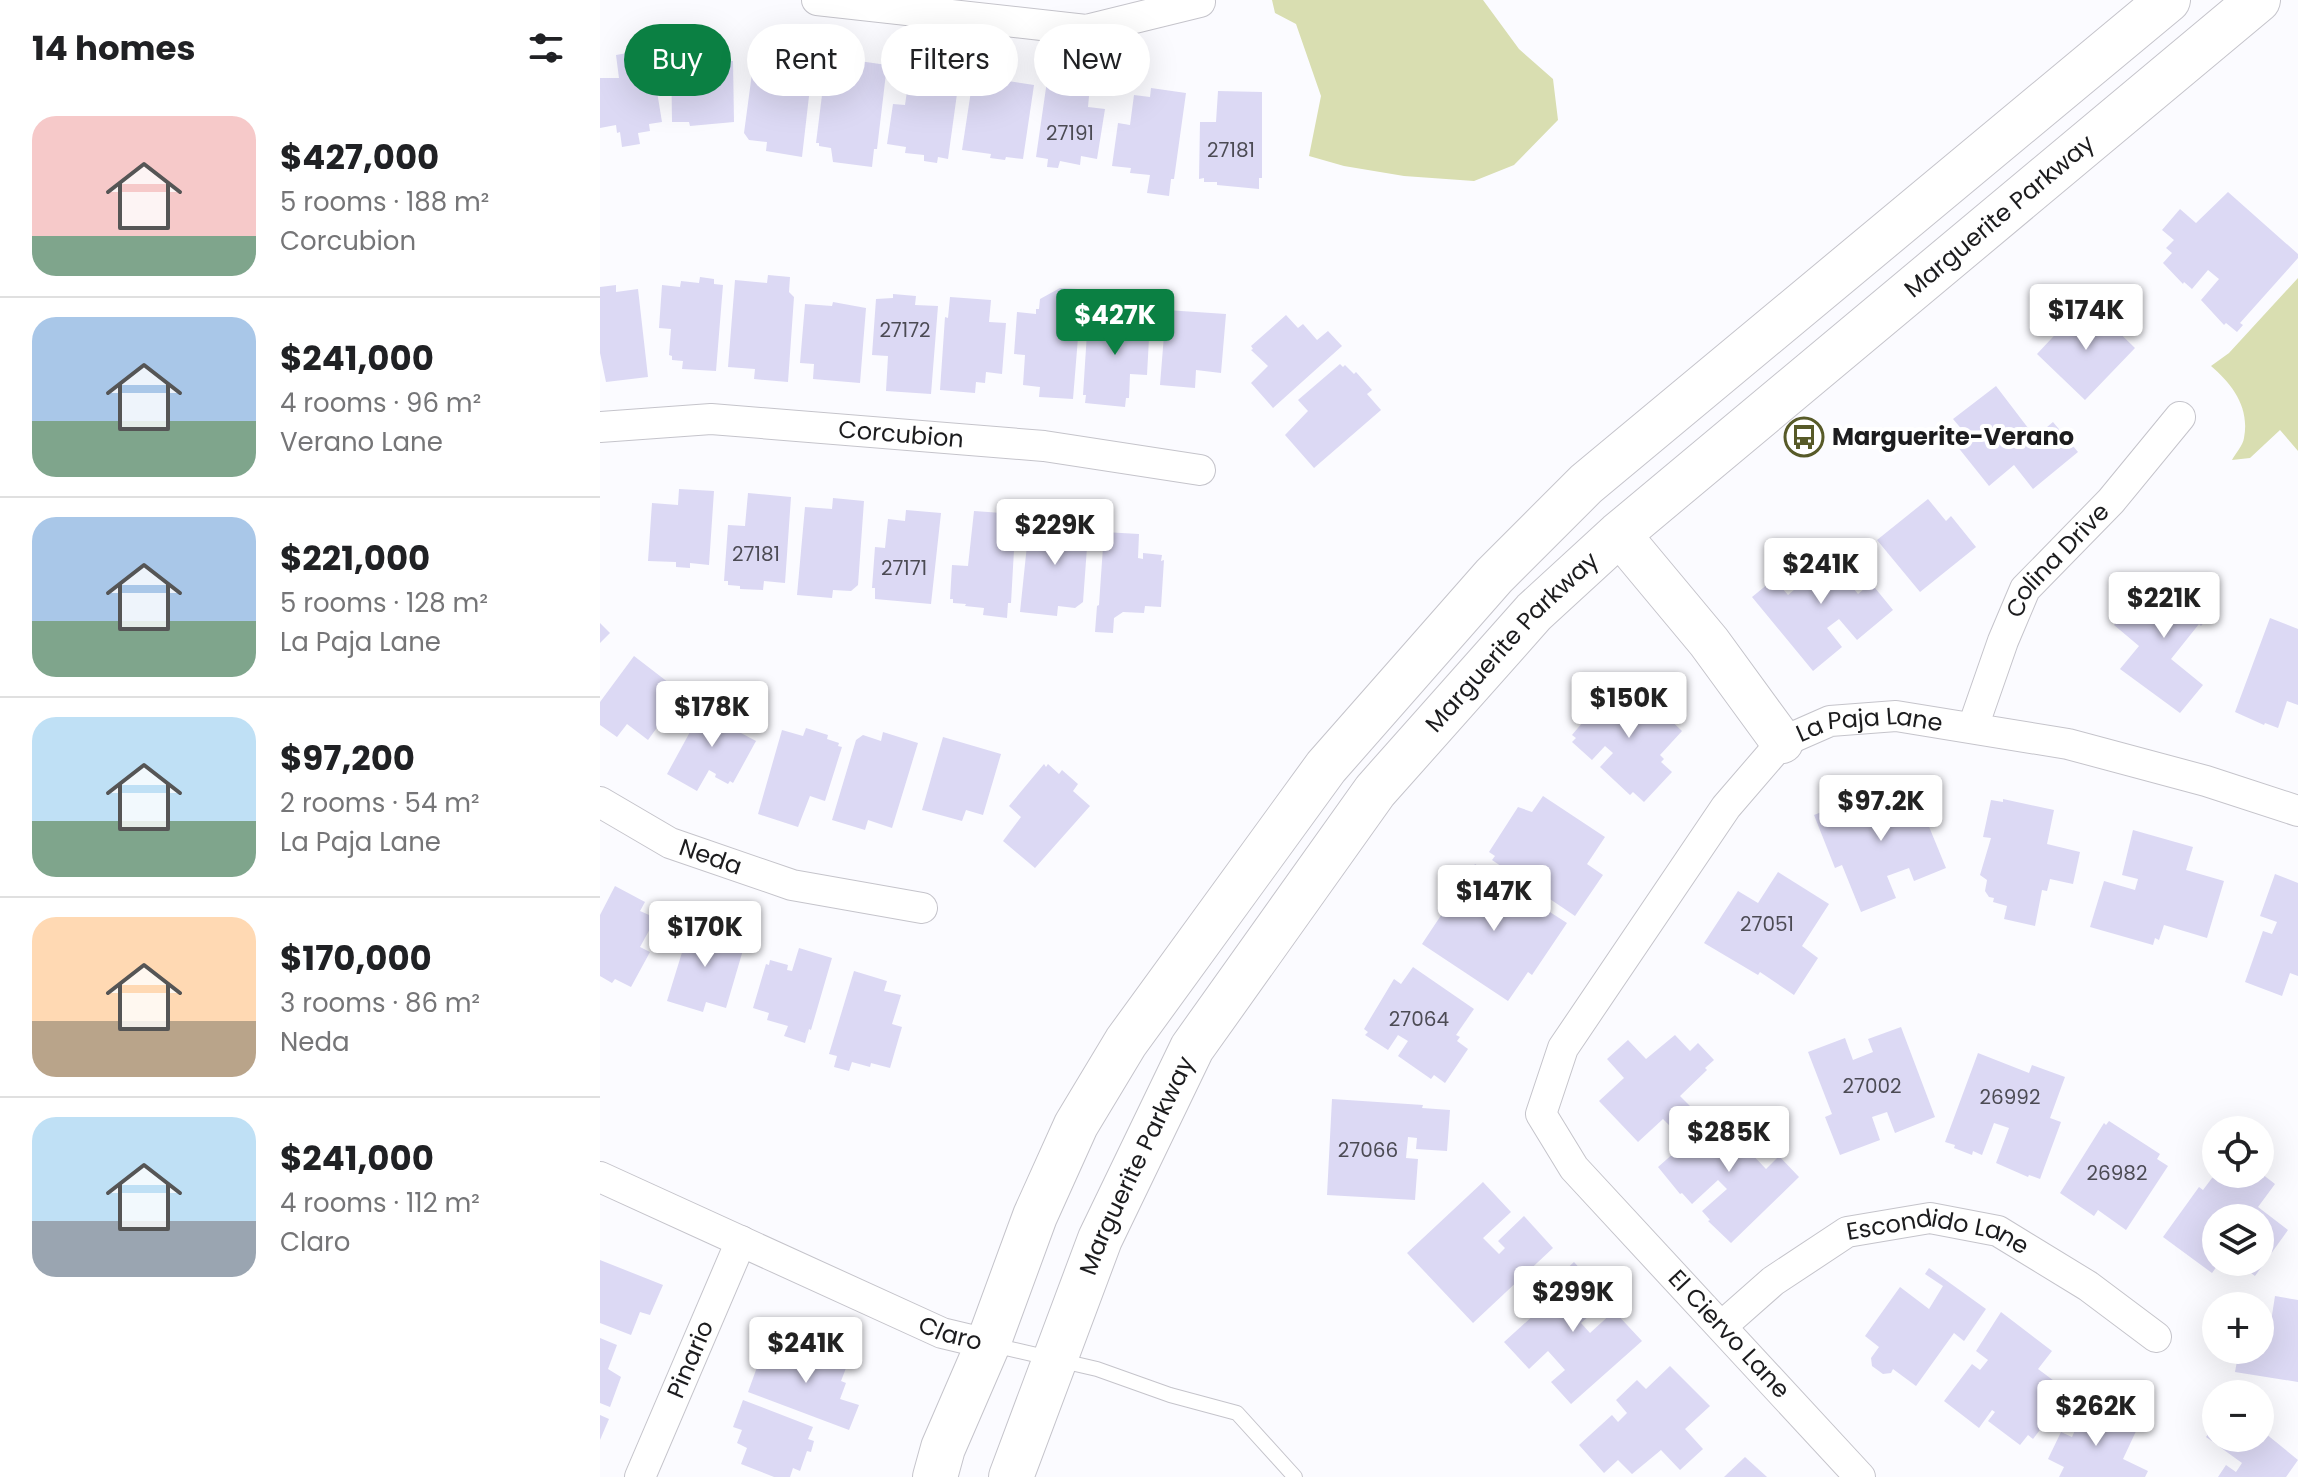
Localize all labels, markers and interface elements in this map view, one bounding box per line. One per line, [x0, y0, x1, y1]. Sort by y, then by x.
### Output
text: 14 homes [32, 24, 196, 72]
chip: Buy [624, 24, 731, 96]
chip: Rent [747, 24, 865, 96]
chip: Filters [881, 24, 1018, 96]
chip: New [1034, 24, 1150, 96]
icon: filters [524, 26, 568, 70]
house number: 27191 [1046, 119, 1094, 147]
street label: Marguerite Parkway [1897, 126, 2101, 305]
text: $427,000 [280, 133, 439, 181]
house number: 27181 [1207, 136, 1255, 164]
icon: home [96, 148, 192, 244]
text: 5 rooms · 188 m² [280, 184, 489, 220]
text: Corcubion [280, 223, 416, 259]
pin: $174K [2030, 284, 2142, 352]
pin: $427K [1059, 289, 1171, 357]
text: $174K [2048, 292, 2124, 328]
text: $427K [1074, 297, 1156, 333]
house number: 27172 [879, 316, 931, 344]
text: $241,000 [280, 334, 434, 382]
icon: home [96, 349, 192, 445]
text: 4 rooms · 96 m² [280, 385, 481, 421]
street label: Corcubion [837, 412, 965, 455]
bus stop icon: Marguerite-Verano [1783, 416, 1825, 458]
place label: Marguerite-Verano [1832, 420, 2074, 453]
text: Verano Lane [280, 424, 443, 460]
street label: Colina Drive [1998, 495, 2116, 622]
pin: $229K [999, 499, 1111, 567]
text: $229K [1015, 507, 1095, 543]
text: $221,000 [280, 534, 430, 582]
pin: $241K [1765, 538, 1877, 606]
house number: 27181 [732, 540, 780, 568]
street label: Marguerite Parkway [1418, 544, 1606, 739]
text: $241K [1782, 546, 1860, 582]
icon: home [96, 549, 192, 645]
house number: 27171 [881, 554, 927, 582]
pin: $221K [2108, 572, 2220, 640]
text: $221K [2127, 580, 2201, 616]
text: 5 rooms · 128 m² [280, 585, 488, 621]
text: La Paja Lane [280, 624, 441, 660]
pin: $150K [1573, 672, 1685, 740]
text: $150K [1590, 680, 1668, 716]
pin: $178K [656, 681, 768, 749]
text: $178K [674, 689, 750, 725]
street label: La Paja Lane [1791, 699, 1945, 750]
text: $97,200 [280, 734, 415, 782]
icon: home [96, 749, 192, 845]
pin: $97.2K [1816, 775, 1946, 843]
text: $97.2K [1837, 783, 1925, 819]
text: 2 rooms · 54 m² [280, 785, 480, 821]
text: La Paja Lane [280, 824, 441, 860]
street label: Neda [675, 830, 746, 883]
pin: $147K [1438, 865, 1550, 933]
text: $147K [1456, 873, 1532, 909]
pin: $170K [649, 901, 761, 969]
text: $170K [667, 909, 743, 945]
house number: 27051 [1740, 910, 1794, 938]
text: $170,000 [280, 934, 432, 982]
icon: home [96, 949, 192, 1045]
text: 3 rooms · 86 m² [280, 985, 480, 1021]
house number: 27064 [1389, 1005, 1449, 1033]
text: Neda [280, 1024, 350, 1060]
street label: Marguerite Parkway [1071, 1050, 1202, 1279]
house number: 27002 [1842, 1072, 1902, 1100]
house number: 26992 [1980, 1083, 2040, 1111]
pin: $285K [1673, 1106, 1785, 1174]
text: $285K [1687, 1114, 1771, 1150]
map controls [2202, 1116, 2274, 1452]
button: locate [2202, 1116, 2274, 1188]
text: $241,000 [280, 1134, 434, 1182]
house number: 27066 [1338, 1136, 1398, 1164]
icon: home [96, 1149, 192, 1245]
house number: 26982 [2087, 1159, 2147, 1187]
text: 4 rooms · 112 m² [280, 1185, 480, 1221]
street label: Escondido Lane [1844, 1201, 2035, 1262]
button: layers [2202, 1204, 2274, 1276]
text: Claro [280, 1224, 350, 1260]
street label: El Ciervo Lane [1661, 1262, 1798, 1405]
pin: $299K [1517, 1266, 1629, 1334]
text: $299K [1532, 1274, 1614, 1310]
button: + [2202, 1292, 2274, 1364]
street label: Claro [913, 1307, 985, 1358]
street label: Pinario [659, 1315, 721, 1403]
pin: $241K [750, 1317, 862, 1385]
text: $241K [767, 1325, 845, 1361]
pin: $262K [2040, 1380, 2152, 1448]
button: − [2202, 1380, 2274, 1452]
text: $262K [2055, 1388, 2137, 1424]

